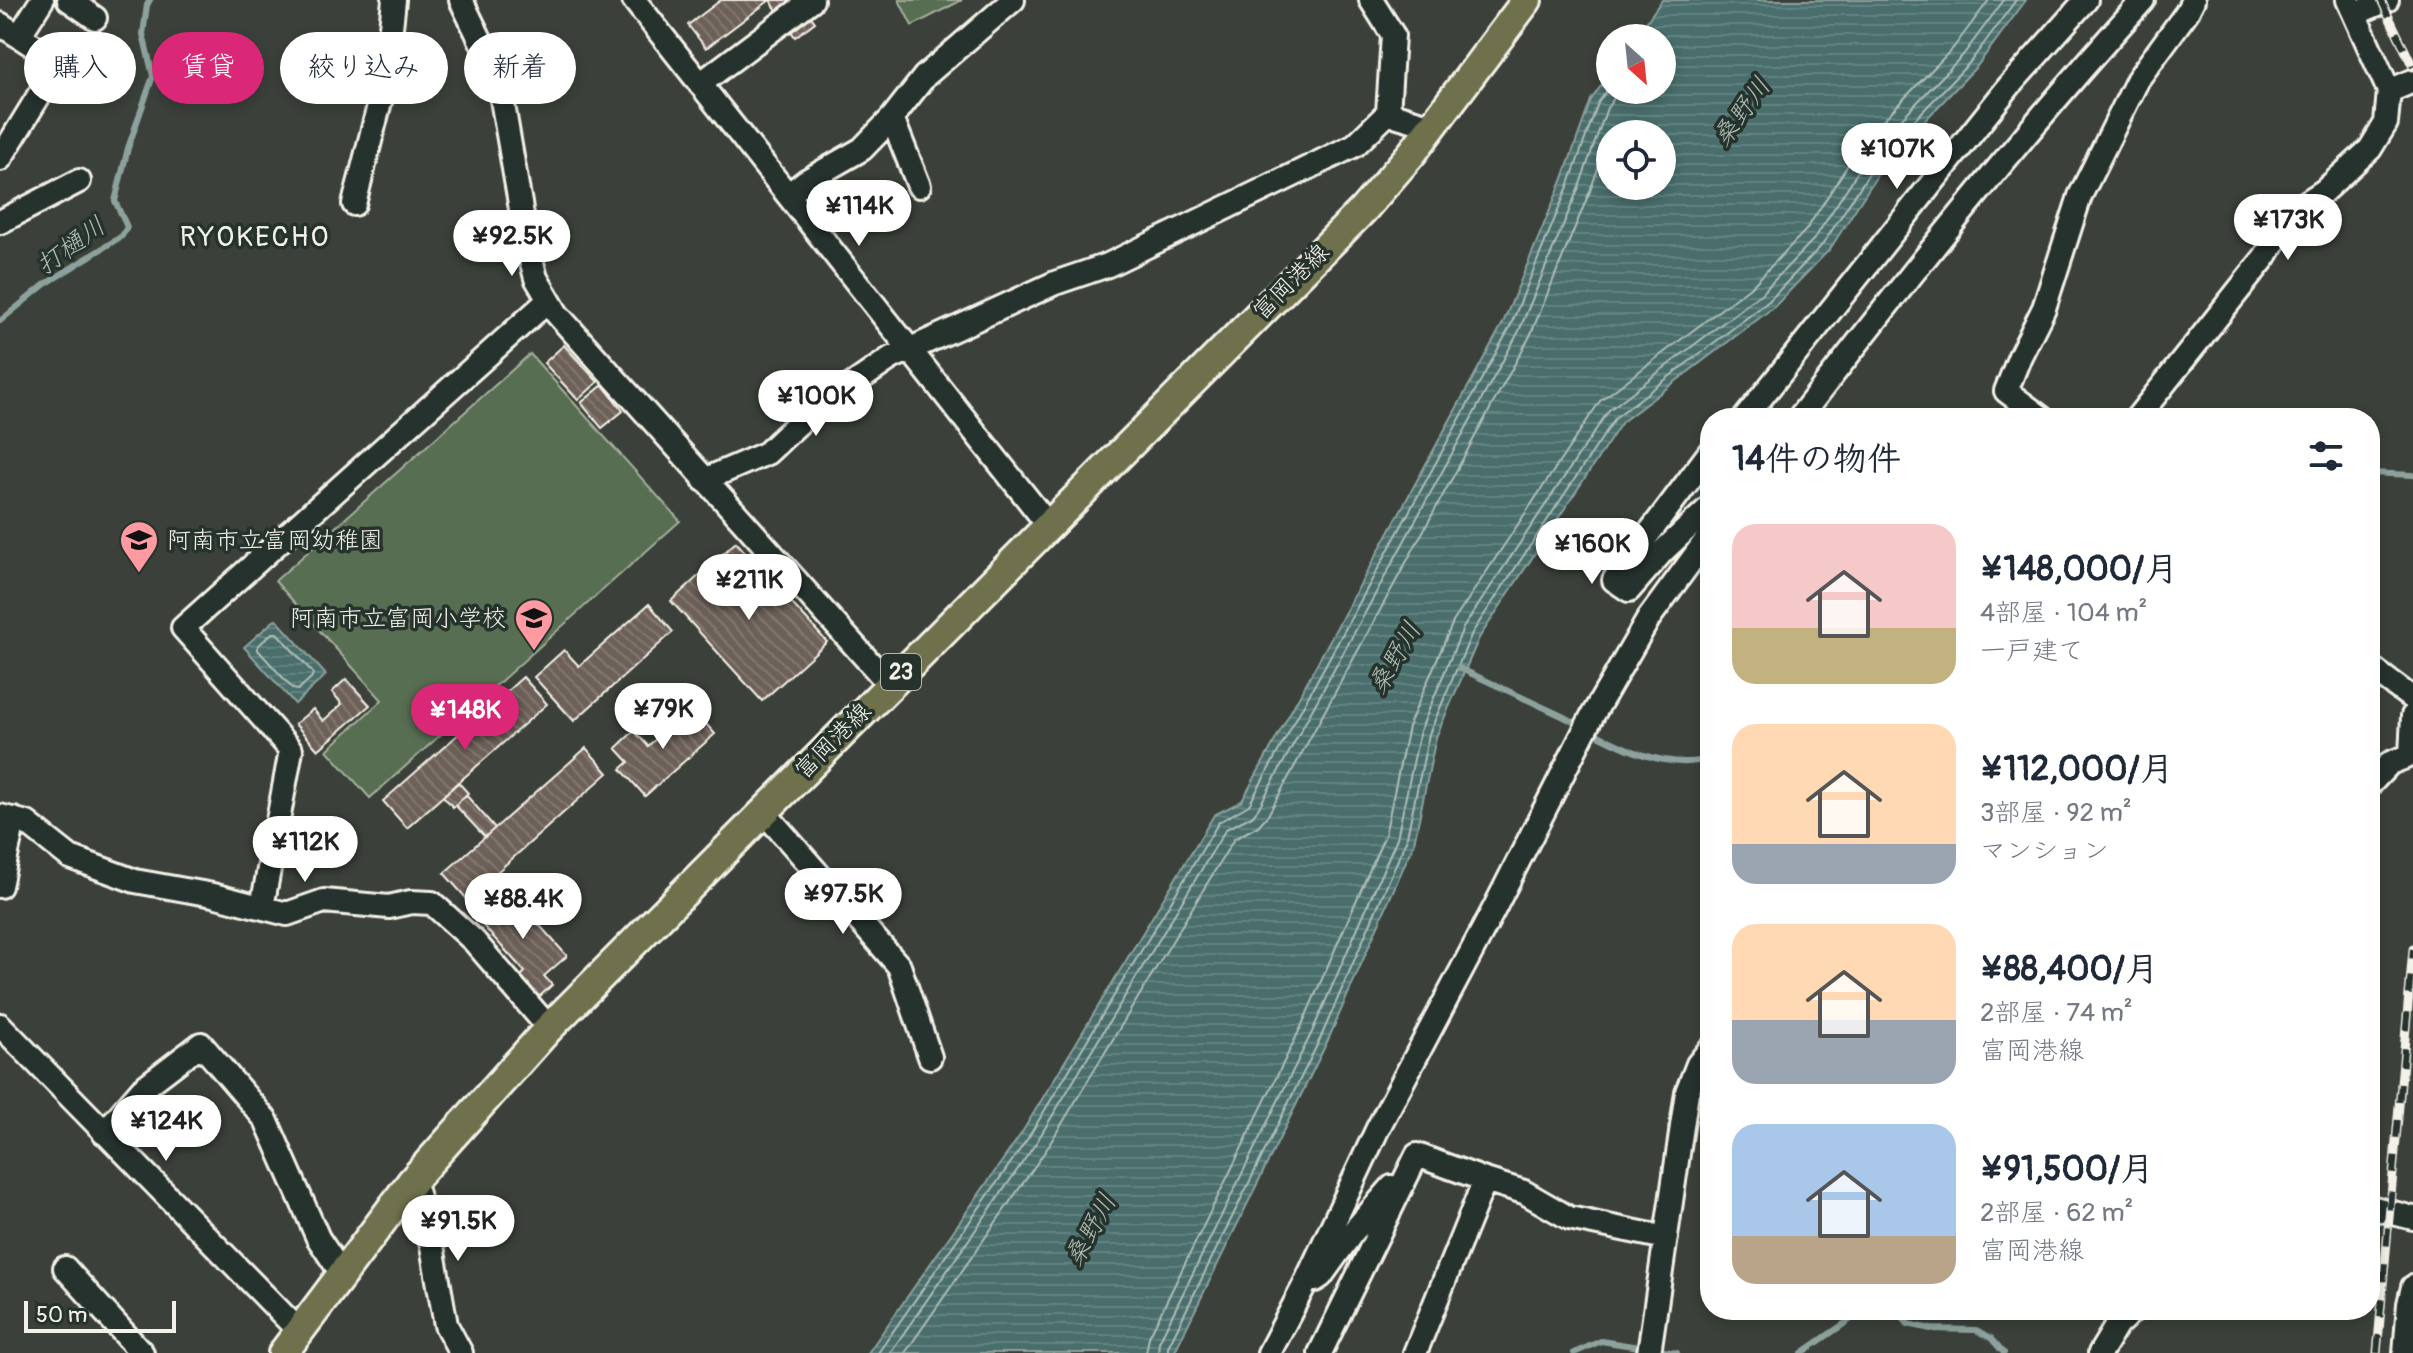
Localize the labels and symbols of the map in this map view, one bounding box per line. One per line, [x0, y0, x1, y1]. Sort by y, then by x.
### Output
north arrow [1596, 24, 1676, 104]
water label: 桑野川 [1706, 71, 1778, 153]
pin: ¥107K [1841, 123, 1953, 191]
pin: ¥114K [803, 180, 915, 248]
pin: ¥173K [2232, 194, 2344, 262]
water label: 打樋川 [30, 210, 112, 282]
pin: ¥92.5K [447, 210, 577, 278]
district label: RYOKECHO [180, 220, 330, 255]
street label: 富岡港線 [1247, 238, 1335, 326]
pin: ¥100K [760, 370, 872, 438]
pin: ¥160K [1536, 518, 1648, 586]
school or university icon: 阿南市立富岡幼稚園 [118, 519, 160, 574]
place label: 阿南市立富岡幼稚園 [167, 526, 383, 555]
pin: ¥211K [693, 554, 805, 622]
school or university icon: 阿南市立富岡小学校 [513, 597, 555, 652]
place label: 阿南市立富岡小学校 [290, 604, 506, 633]
water label: 桑野川 [1362, 616, 1428, 700]
road number: 23 [881, 654, 921, 690]
pin: ¥79K [616, 683, 710, 751]
pin: ¥148K [409, 684, 521, 752]
street label: 富岡港線 [789, 697, 877, 785]
pin: ¥112K [249, 816, 361, 884]
pin: ¥97.5K [778, 868, 908, 936]
pin: ¥88.4K [458, 873, 588, 941]
pin: ¥124K [110, 1095, 222, 1163]
water label: 桑野川 [1058, 1188, 1124, 1272]
pin: ¥91.5K [393, 1195, 523, 1263]
scale bar [24, 1297, 176, 1333]

